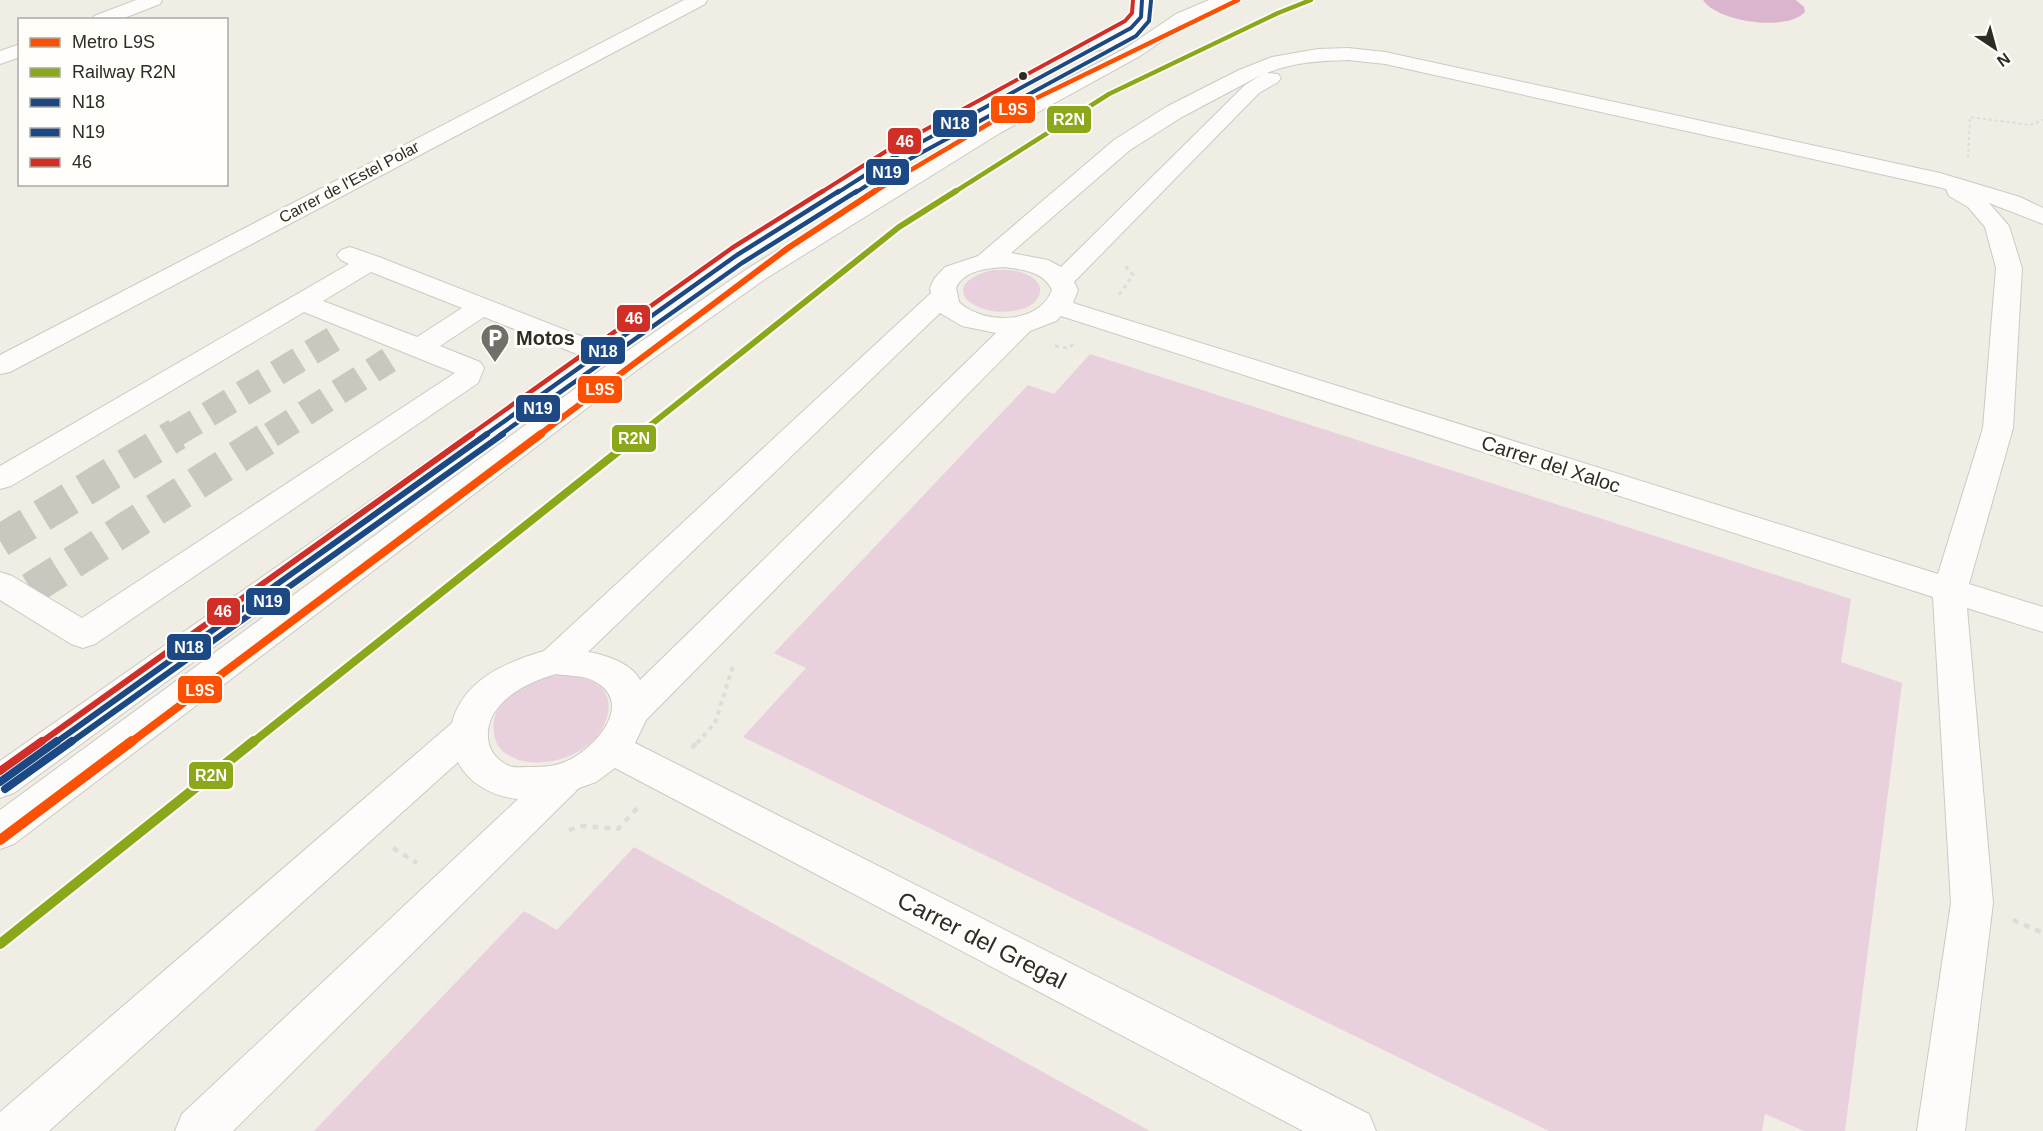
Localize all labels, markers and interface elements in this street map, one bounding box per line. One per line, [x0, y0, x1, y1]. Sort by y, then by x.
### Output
legend [18, 18, 228, 186]
north arrow [1965, 18, 2025, 78]
text: Metro L9S [72, 32, 155, 52]
text: N [1994, 49, 2013, 70]
text: Railway R2N [72, 62, 176, 82]
unlabelled marker [1017, 70, 1029, 82]
text: N18 [72, 92, 105, 112]
line badge: L9S [990, 95, 1036, 124]
text: L9S [998, 101, 1028, 118]
line badge: R2N [1046, 105, 1092, 134]
line badge: N18 [932, 109, 978, 138]
text: R2N [1053, 111, 1085, 128]
text: N18 [940, 115, 970, 132]
text: N19 [72, 122, 105, 142]
line badge: 46 [887, 127, 922, 155]
text: 46 [896, 133, 914, 150]
street label: Carrer de l'Estel Polar [276, 138, 422, 226]
text: 46 [72, 152, 92, 172]
line badge: N19 [865, 158, 910, 186]
text: N19 [872, 164, 902, 181]
line badge: 46 [616, 304, 651, 333]
text: 46 [625, 310, 643, 327]
parking icon: Motos [479, 322, 511, 364]
place label: Motos [516, 327, 575, 349]
line badge: N18 [580, 336, 626, 365]
text: N18 [588, 343, 618, 360]
line badge: L9S [577, 375, 623, 404]
text: L9S [585, 381, 615, 398]
line badge: N19 [515, 394, 561, 423]
text: N19 [523, 400, 553, 417]
line badge: R2N [611, 424, 657, 453]
text: R2N [618, 430, 650, 447]
street label: Carrer del Xaloc [1479, 431, 1623, 497]
line badge: N19 [245, 587, 291, 616]
text: N19 [253, 593, 283, 610]
line badge: 46 [206, 597, 241, 626]
text: 46 [214, 603, 232, 620]
line badge: N18 [166, 633, 212, 661]
text: N18 [174, 639, 204, 656]
line badge: L9S [177, 675, 223, 704]
text: L9S [185, 682, 215, 699]
line badge: R2N [188, 761, 234, 790]
text: R2N [195, 767, 227, 784]
street label: Carrer del Gregal [893, 886, 1071, 994]

